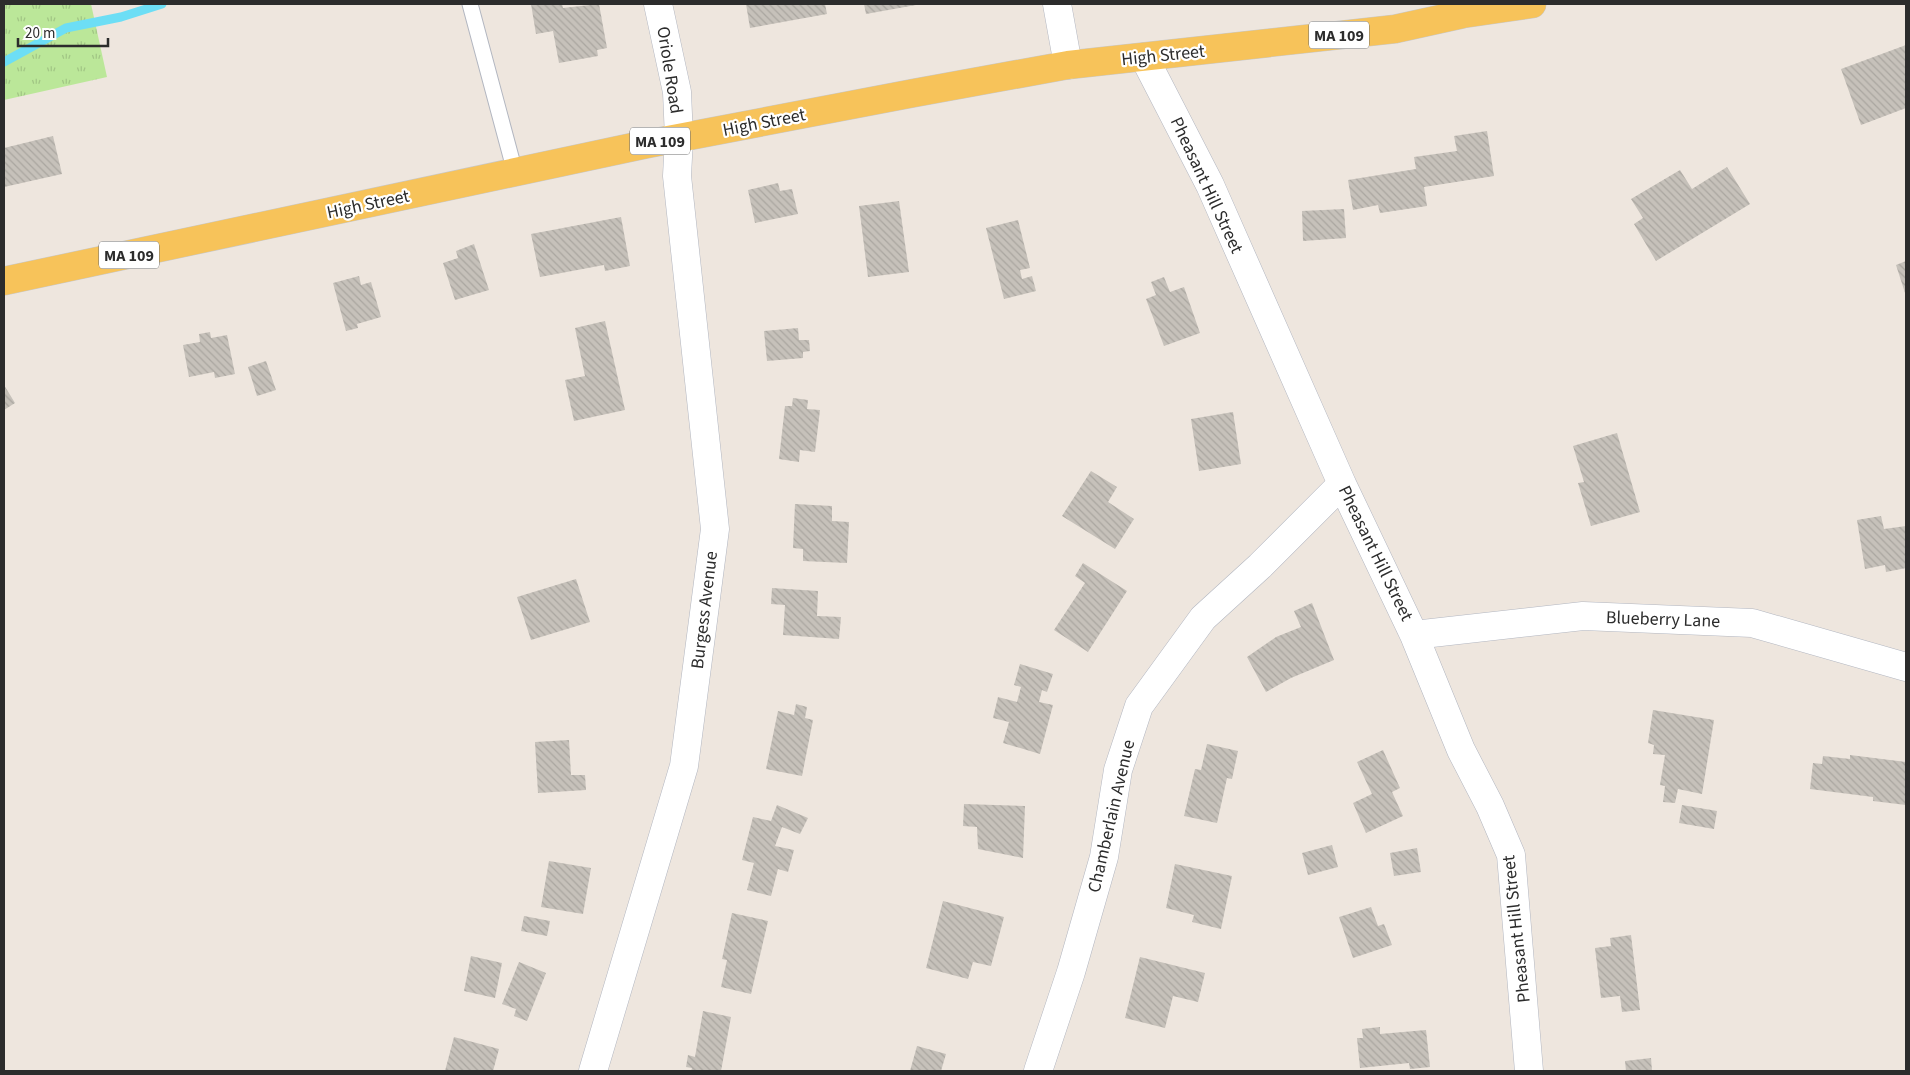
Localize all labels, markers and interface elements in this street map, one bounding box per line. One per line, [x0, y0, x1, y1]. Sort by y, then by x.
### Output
scale bar [18, 15, 108, 47]
road number: MA 109 [1309, 22, 1369, 48]
text: 20 m [25, 23, 55, 44]
street label: Oriole Road [650, 25, 689, 116]
street label: High Street [1120, 39, 1206, 72]
street label: High Street [721, 102, 808, 143]
street label: Pheasant Hill Street [1164, 113, 1249, 258]
road number: MA 109 [630, 128, 690, 154]
street label: High Street [325, 184, 412, 225]
road number: MA 109 [99, 242, 159, 268]
street label: Pheasant Hill Street [1332, 481, 1419, 625]
street label: Burgess Avenue [685, 550, 724, 670]
street label: Blueberry Lane [1605, 605, 1721, 634]
street label: Chamberlain Avenue [1082, 737, 1141, 895]
street label: Pheasant Hill Street [1496, 854, 1537, 1004]

